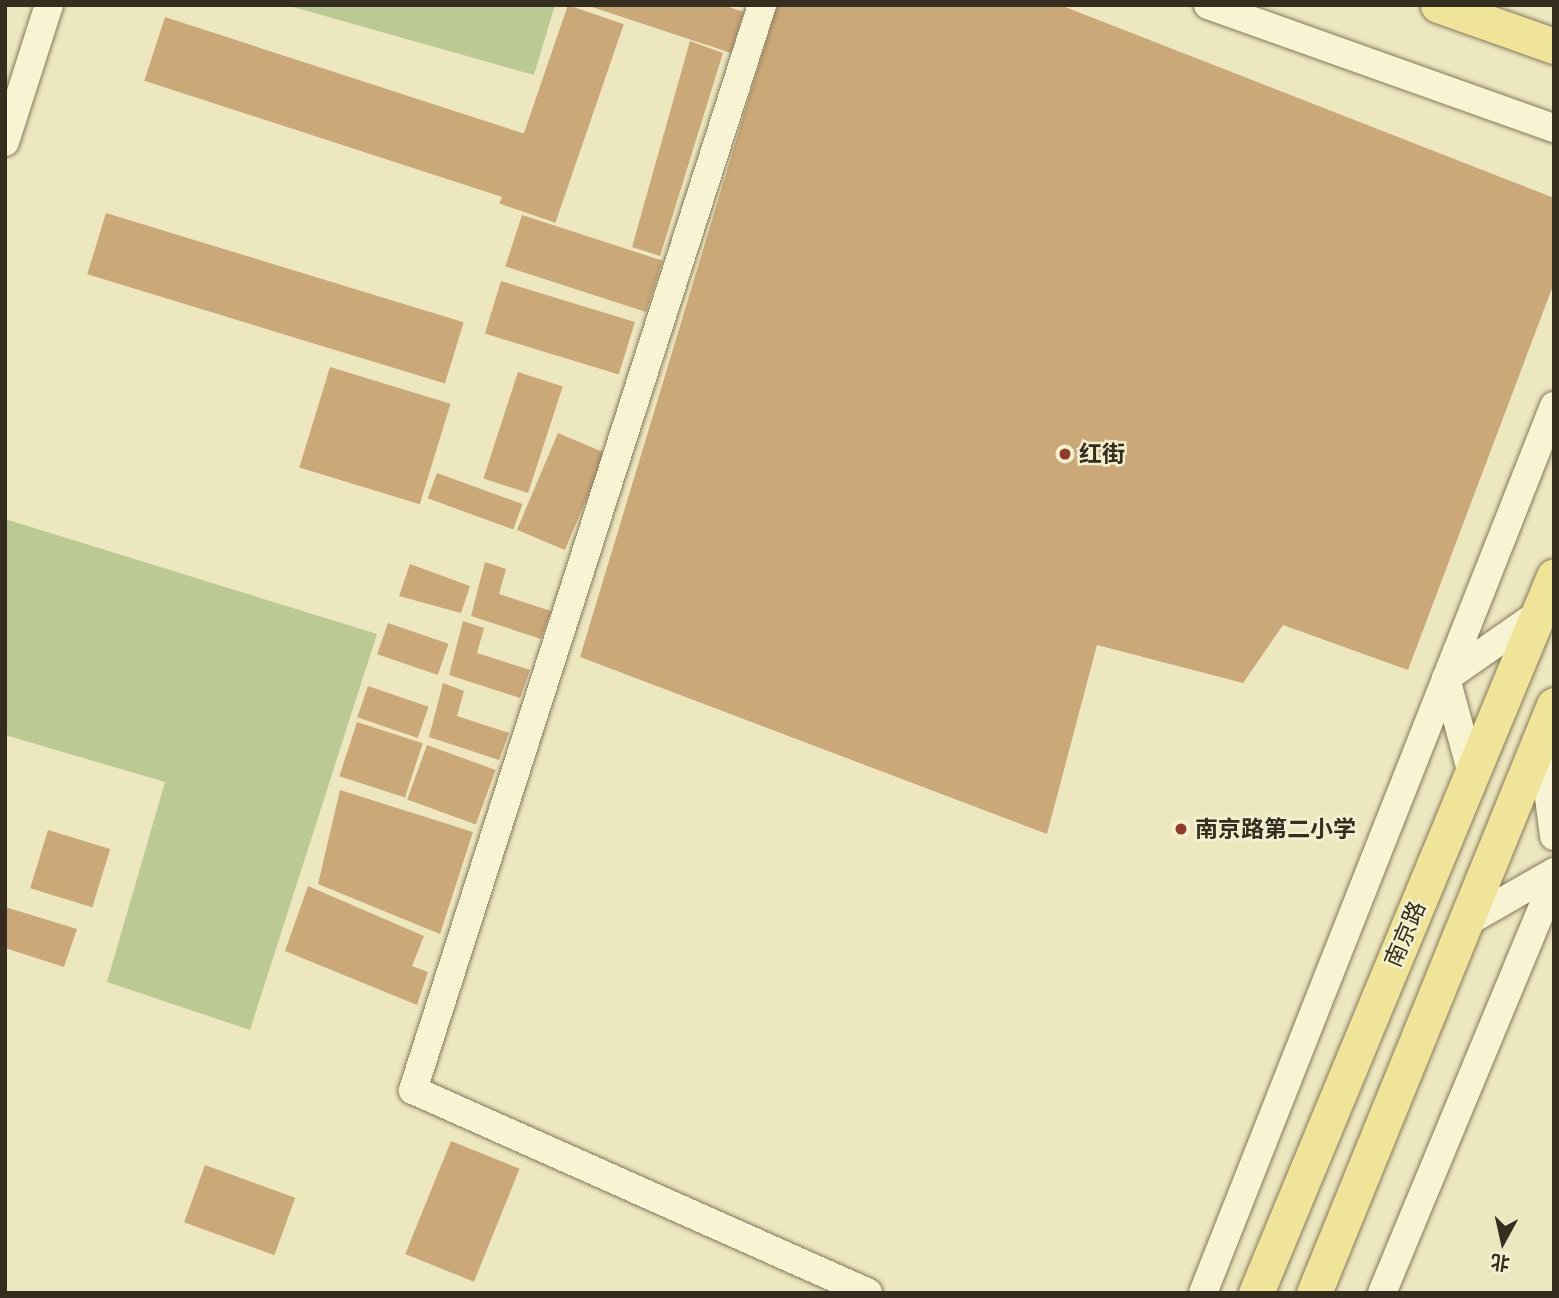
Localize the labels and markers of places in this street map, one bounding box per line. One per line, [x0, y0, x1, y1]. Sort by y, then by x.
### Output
place label: 红街 [1079, 440, 1125, 468]
marker: 红街 [1057, 446, 1073, 462]
place label: 南京路第二小学 [1195, 815, 1356, 843]
marker: 南京路第二小学 [1173, 821, 1189, 837]

